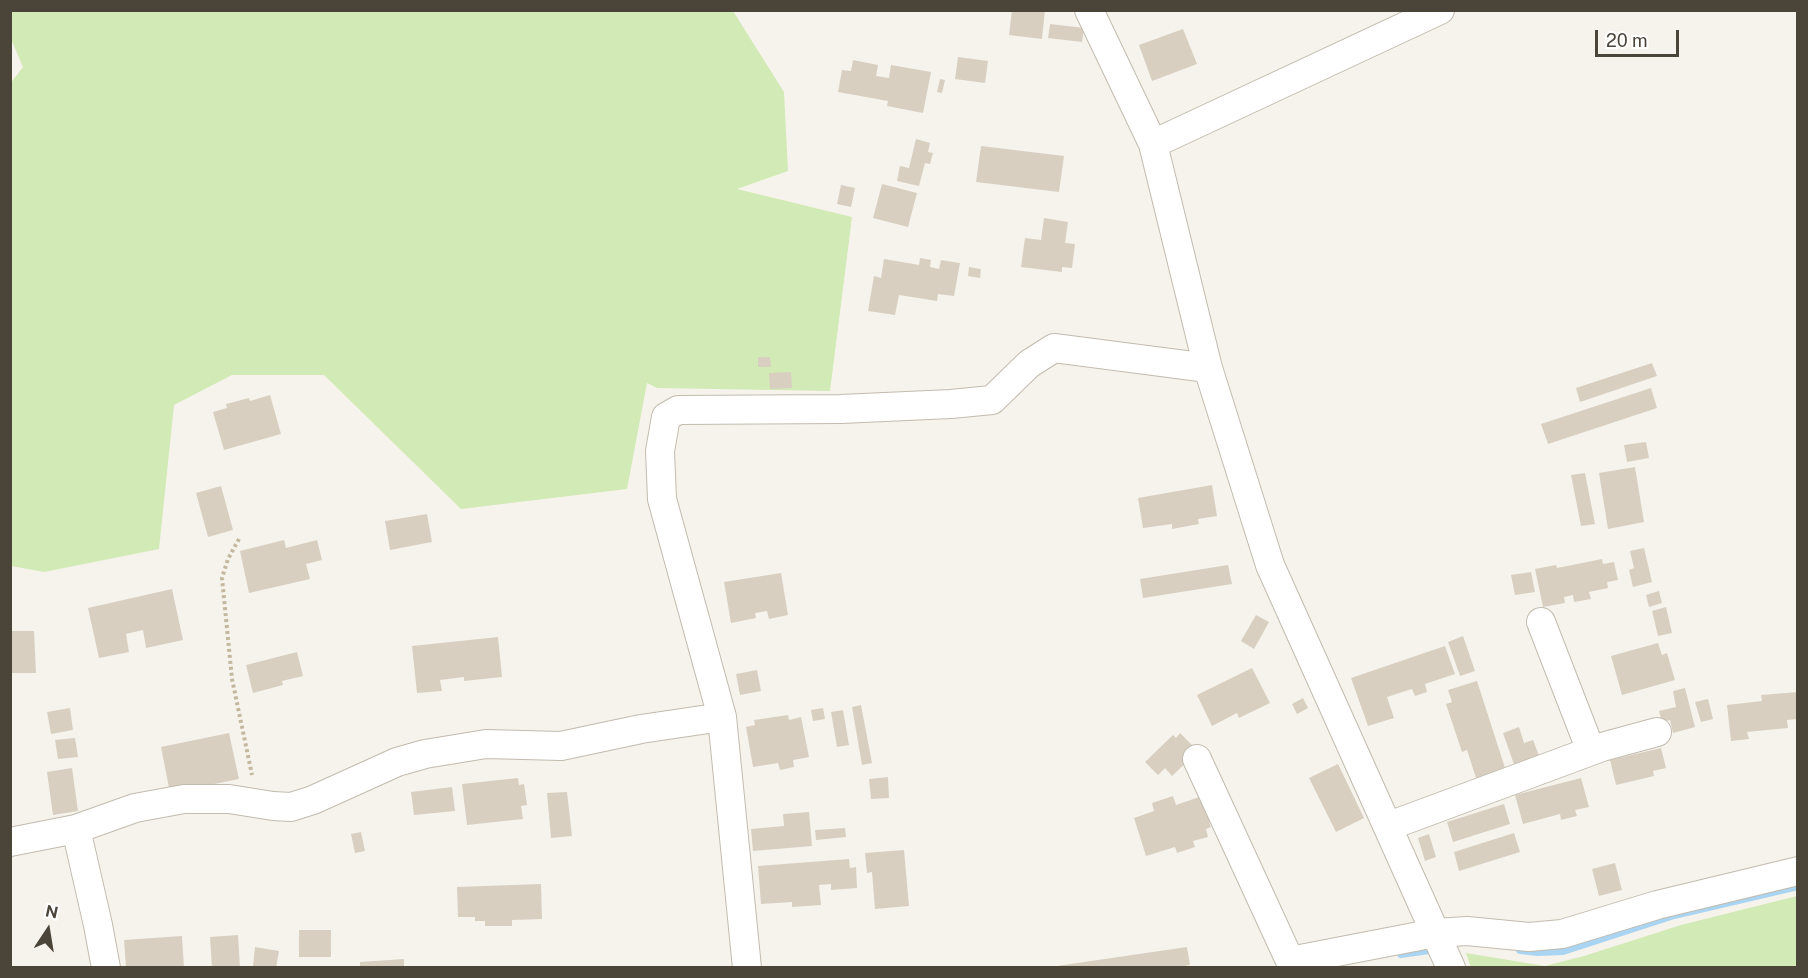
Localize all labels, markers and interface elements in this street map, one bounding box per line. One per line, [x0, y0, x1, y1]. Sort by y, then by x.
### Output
scale bar [1598, 18, 1682, 56]
text: 20 m [1606, 30, 1648, 51]
north arrow [18, 900, 78, 960]
text: N [44, 901, 60, 922]

